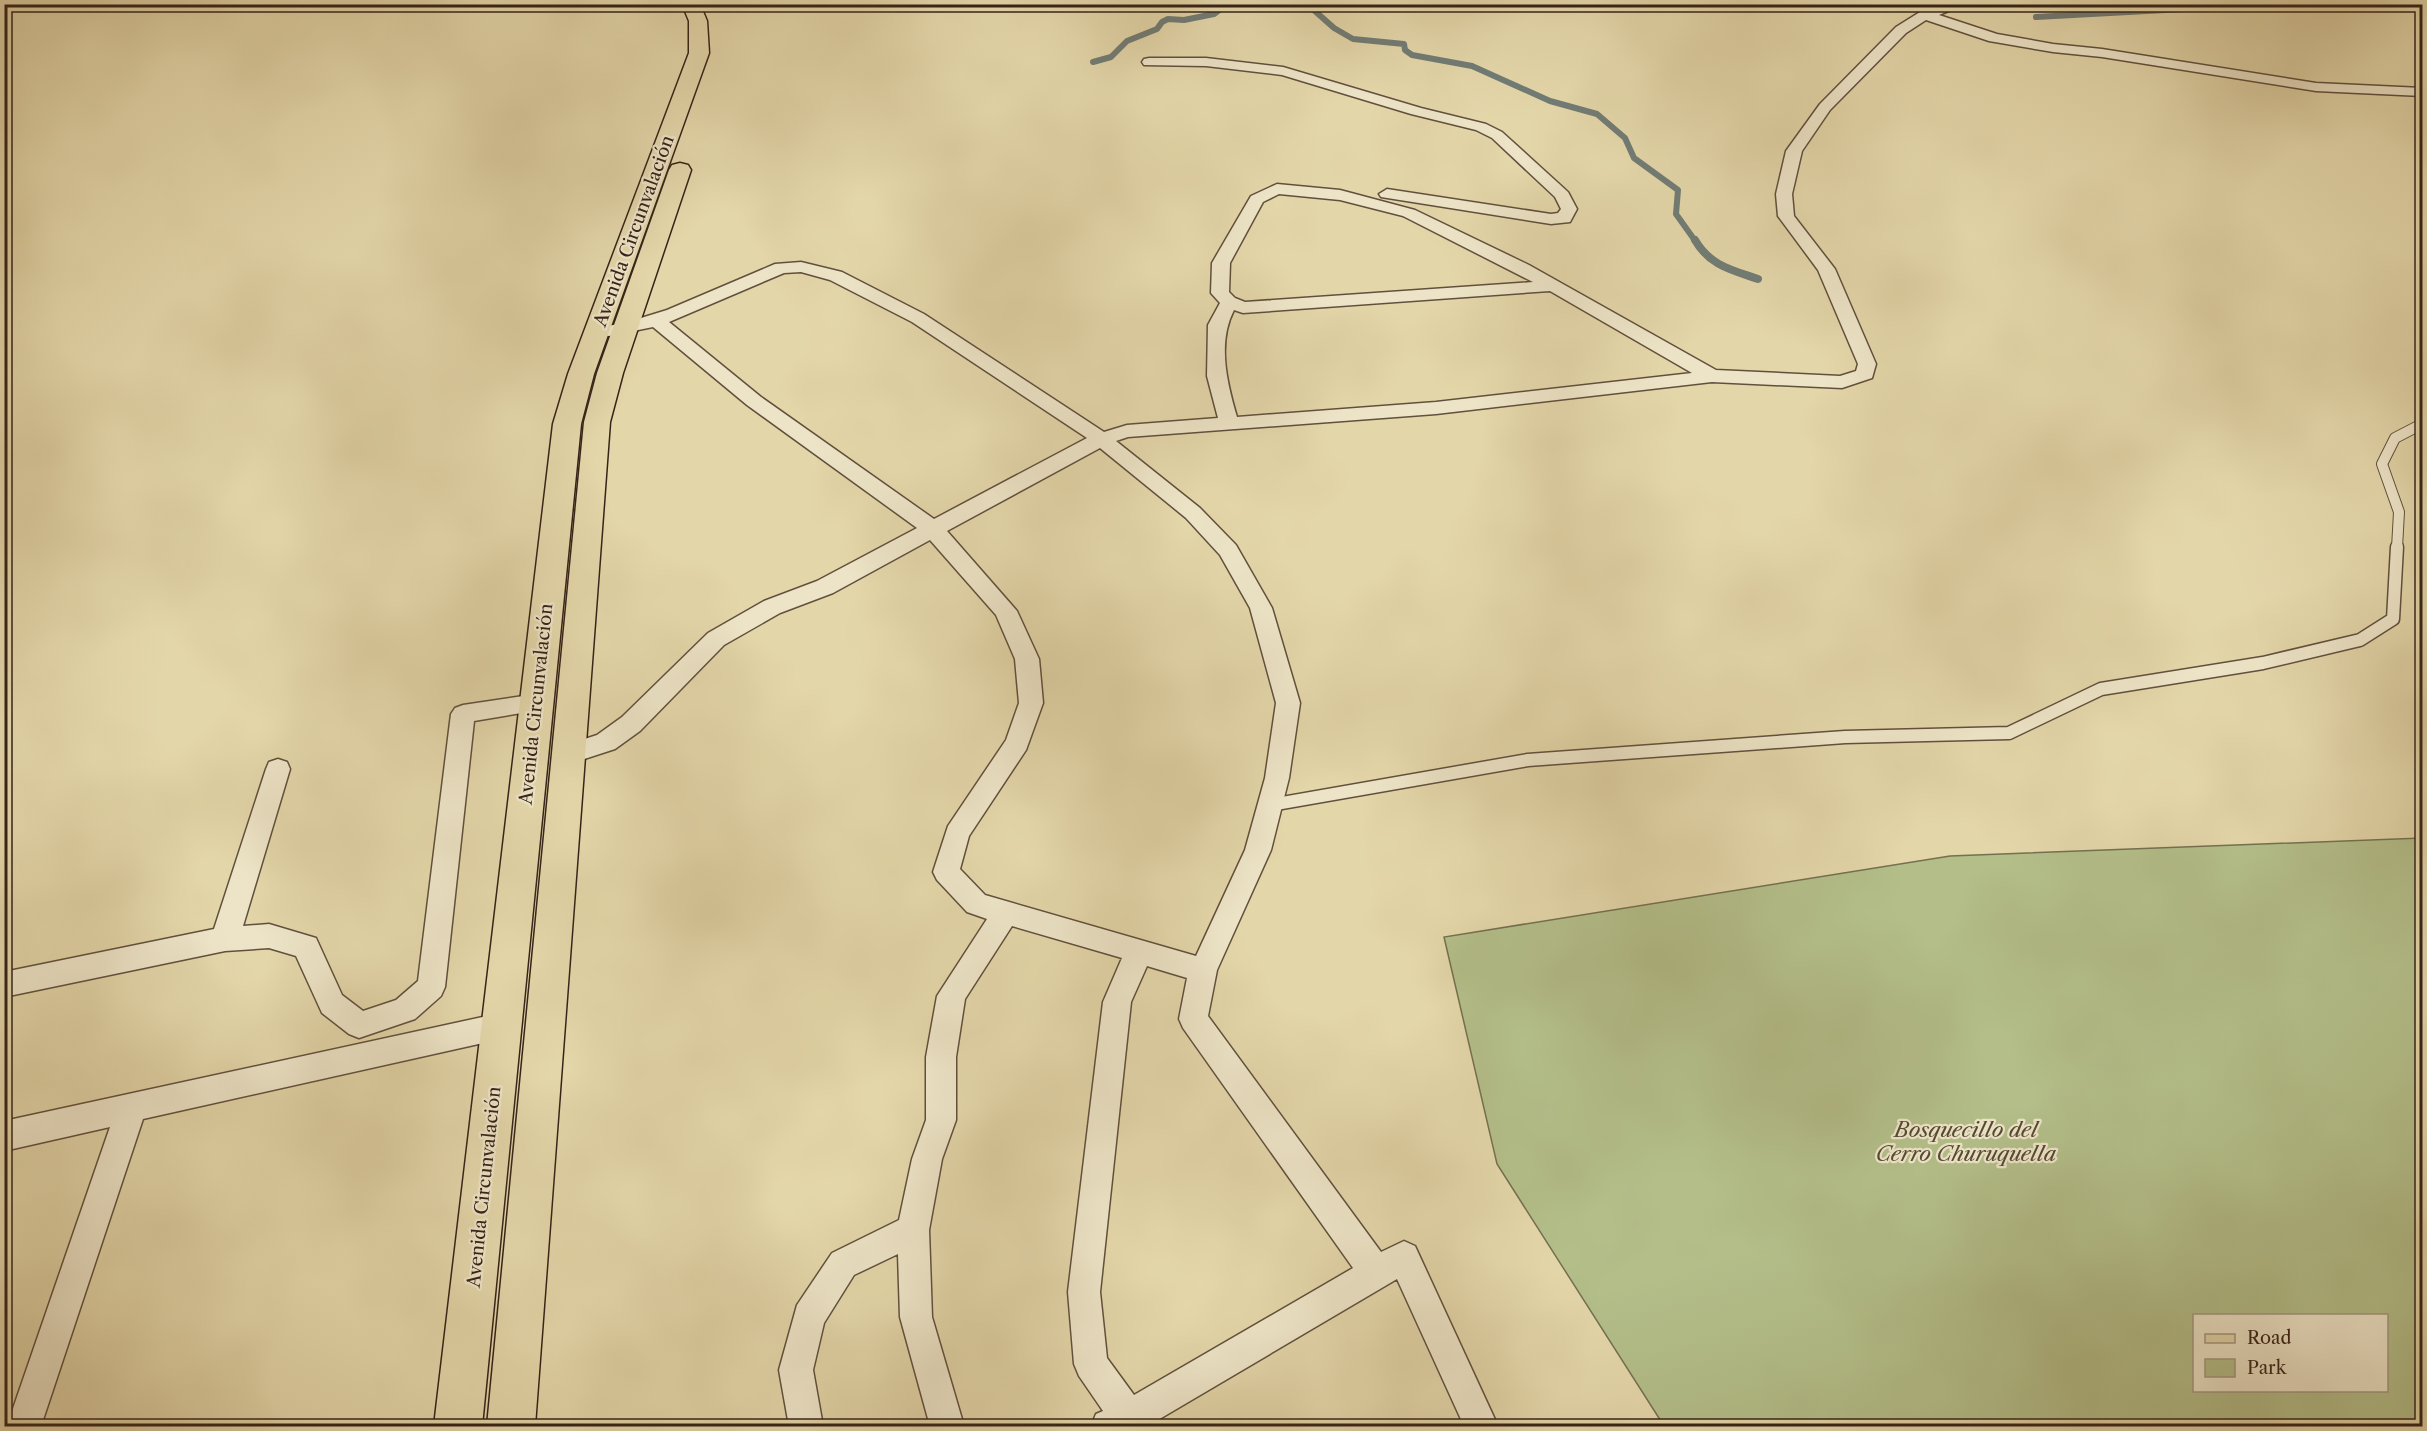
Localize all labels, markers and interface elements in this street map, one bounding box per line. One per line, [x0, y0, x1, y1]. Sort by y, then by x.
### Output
street label: Avenida Circunvalación [589, 132, 679, 331]
street label: Avenida Circunvalación [514, 602, 558, 807]
street label: Avenida Circunvalación [462, 1085, 506, 1290]
park label: Bosquecillo del Cerro Churuquella [1876, 1117, 2057, 1166]
legend [2193, 1314, 2388, 1392]
text: Road [2247, 1327, 2292, 1349]
text: Park [2247, 1357, 2288, 1379]

